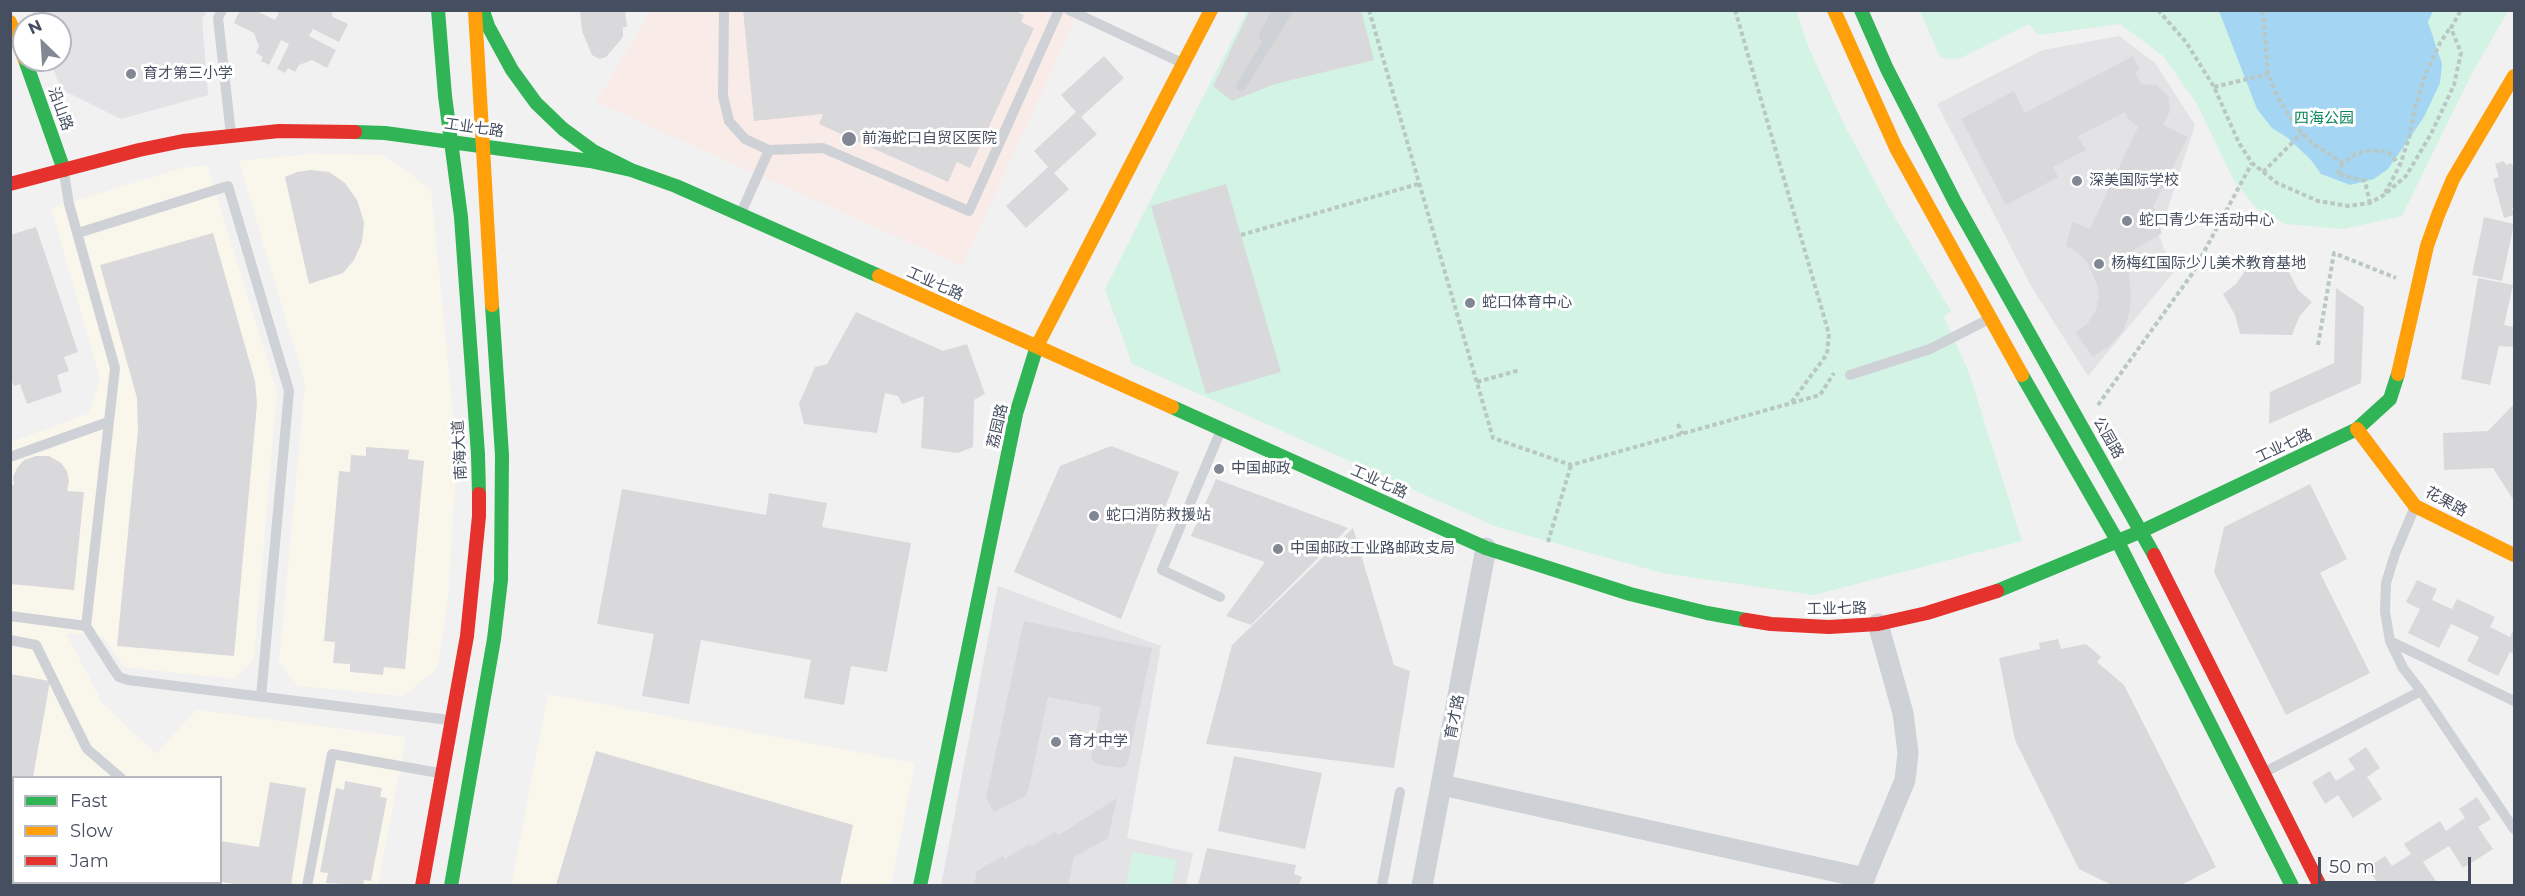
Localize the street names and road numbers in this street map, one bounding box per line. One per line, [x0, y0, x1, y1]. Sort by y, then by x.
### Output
street label: 沿山路 [44, 85, 76, 133]
street label: 工业七路 [443, 115, 505, 141]
street label: 工业七路 [904, 264, 966, 304]
street label: 荔园路 [984, 402, 1012, 450]
street label: 公园路 [2089, 414, 2127, 462]
street label: 南海大道 [449, 420, 471, 480]
street label: 工业七路 [2253, 425, 2315, 467]
street label: 工业七路 [1348, 462, 1410, 502]
street label: 花果路 [2422, 483, 2470, 521]
street label: 工业七路 [1807, 599, 1867, 619]
street label: 育才路 [1442, 693, 1468, 741]

